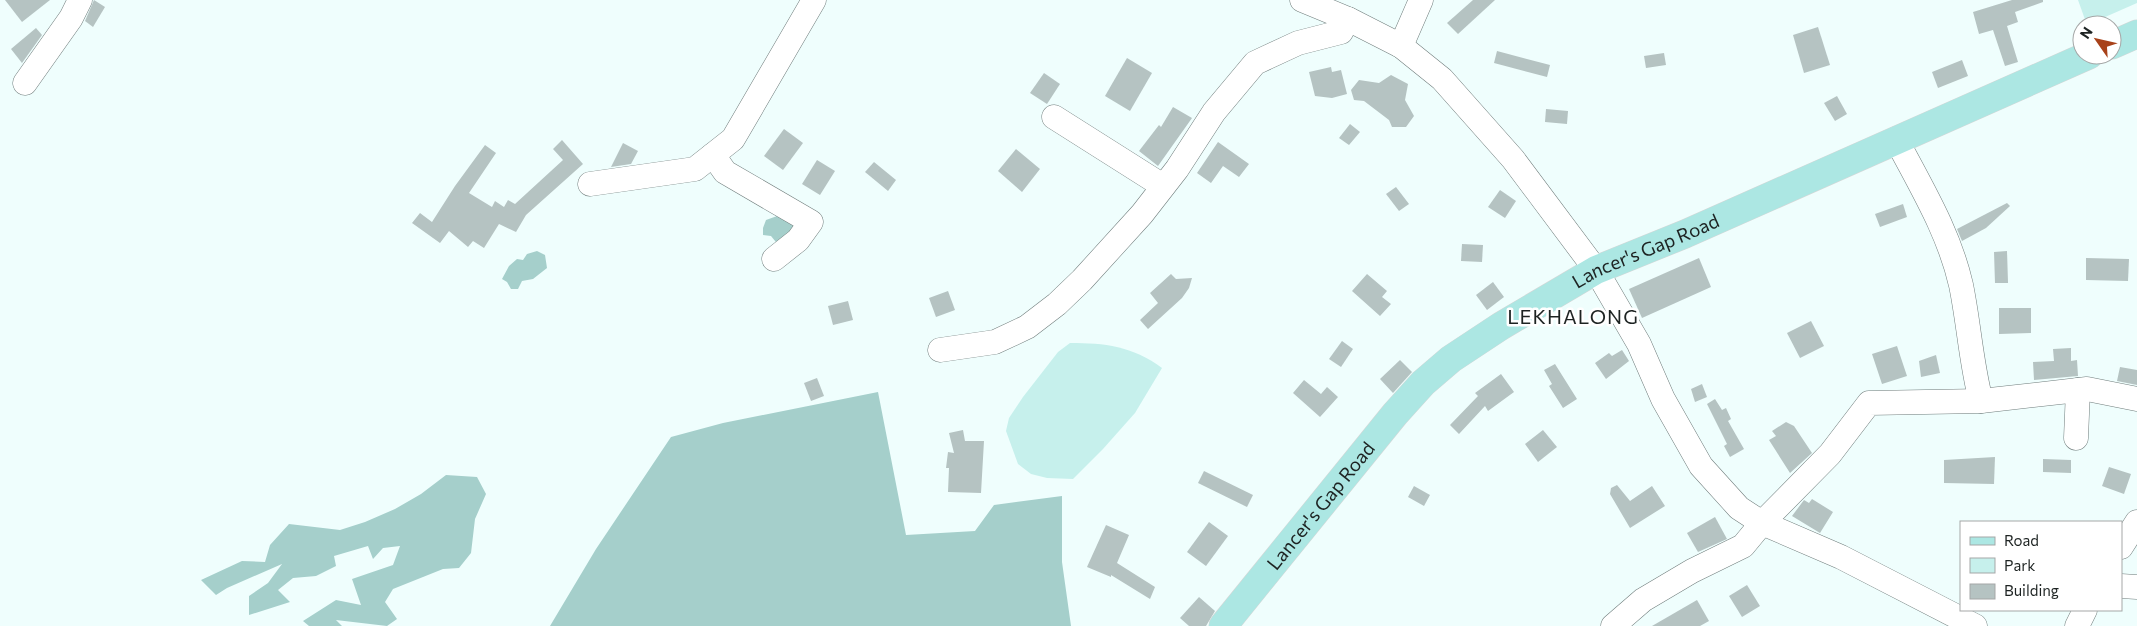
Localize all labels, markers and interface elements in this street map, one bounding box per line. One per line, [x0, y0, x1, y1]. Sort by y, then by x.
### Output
north arrow [2072, 15, 2122, 65]
text: N [2076, 23, 2096, 42]
street label: Lancer's Gap Road [1568, 208, 1723, 293]
district label: LEKHALONG [1507, 304, 1639, 328]
street label: Lancer's Gap Road [1262, 437, 1379, 574]
legend [1960, 521, 2122, 611]
text: Road [2004, 531, 2039, 549]
text: Park [2004, 556, 2035, 574]
text: Building [2004, 581, 2059, 599]

